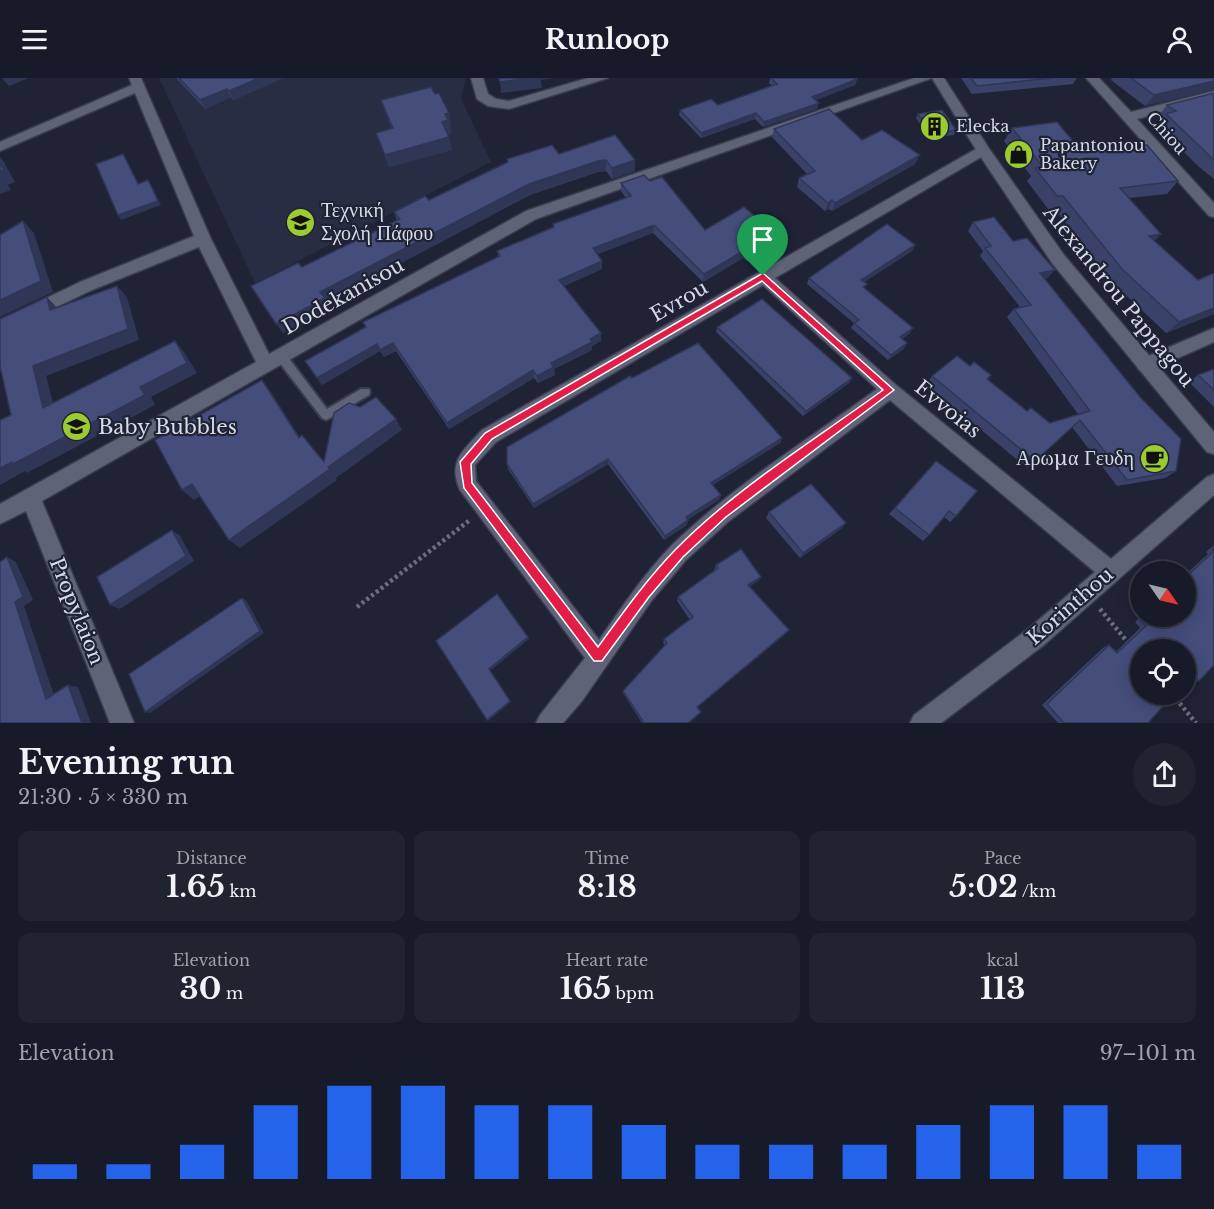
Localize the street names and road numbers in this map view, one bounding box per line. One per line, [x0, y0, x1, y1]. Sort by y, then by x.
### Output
street label: Chiou [1143, 108, 1192, 159]
street label: Alexandrou Pappagou [1038, 200, 1200, 392]
street label: Dodekanisou [278, 253, 408, 339]
street label: Evrou [646, 275, 712, 327]
street label: Evvoias [910, 375, 986, 443]
street label: Propylaion [45, 554, 109, 668]
street label: Korinthou [1022, 562, 1118, 650]

